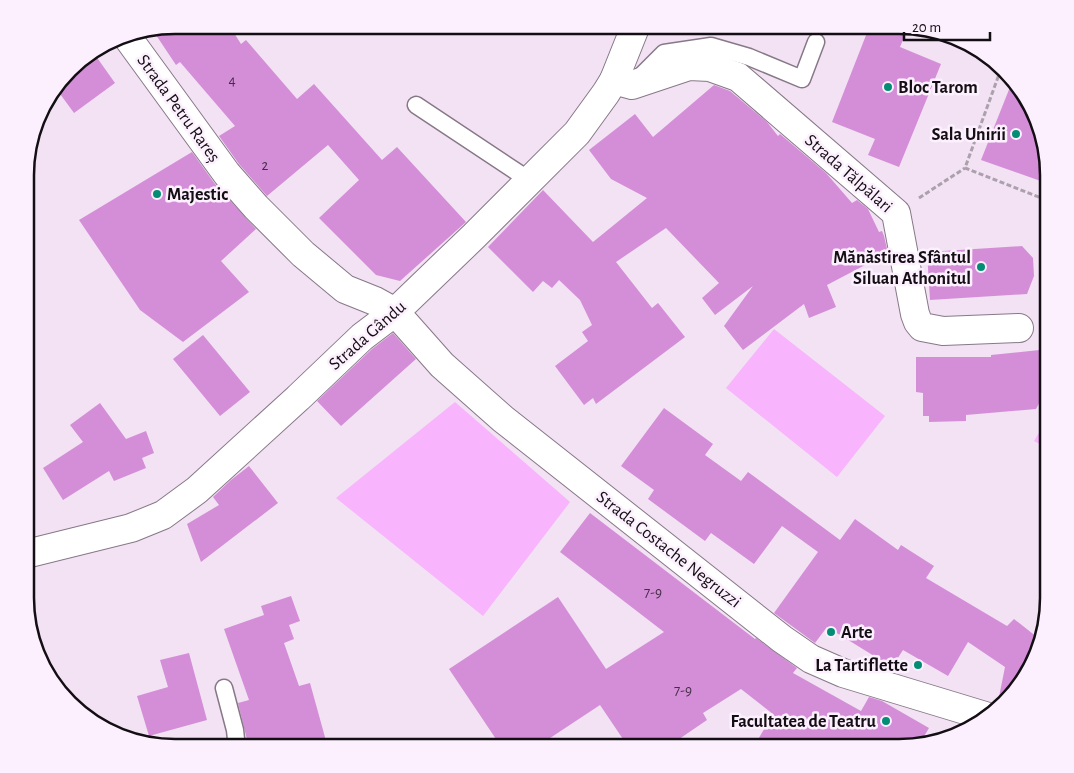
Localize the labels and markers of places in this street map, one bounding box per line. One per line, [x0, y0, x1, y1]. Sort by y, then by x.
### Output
place label: Bloc Tarom [898, 79, 978, 97]
marker: Bloc Tarom [882, 81, 894, 93]
place label: Sala Unirii [931, 126, 1006, 144]
marker: Sala Unirii [1010, 128, 1022, 140]
place label: Majestic [167, 186, 228, 204]
marker: Majestic [151, 188, 163, 200]
place label: Mănăstirea Sfântul Siluan Athonitul [833, 249, 971, 288]
marker: Mănăstirea Sfântul Siluan Athonitul [975, 261, 987, 273]
place label: Arte [841, 624, 872, 642]
marker: Arte [825, 626, 837, 638]
place label: La Tartiflette [815, 657, 908, 675]
marker: La Tartiflette [912, 659, 924, 671]
place label: Facultatea de Teatru [730, 713, 877, 731]
marker: Facultatea de Teatru [880, 715, 892, 727]

